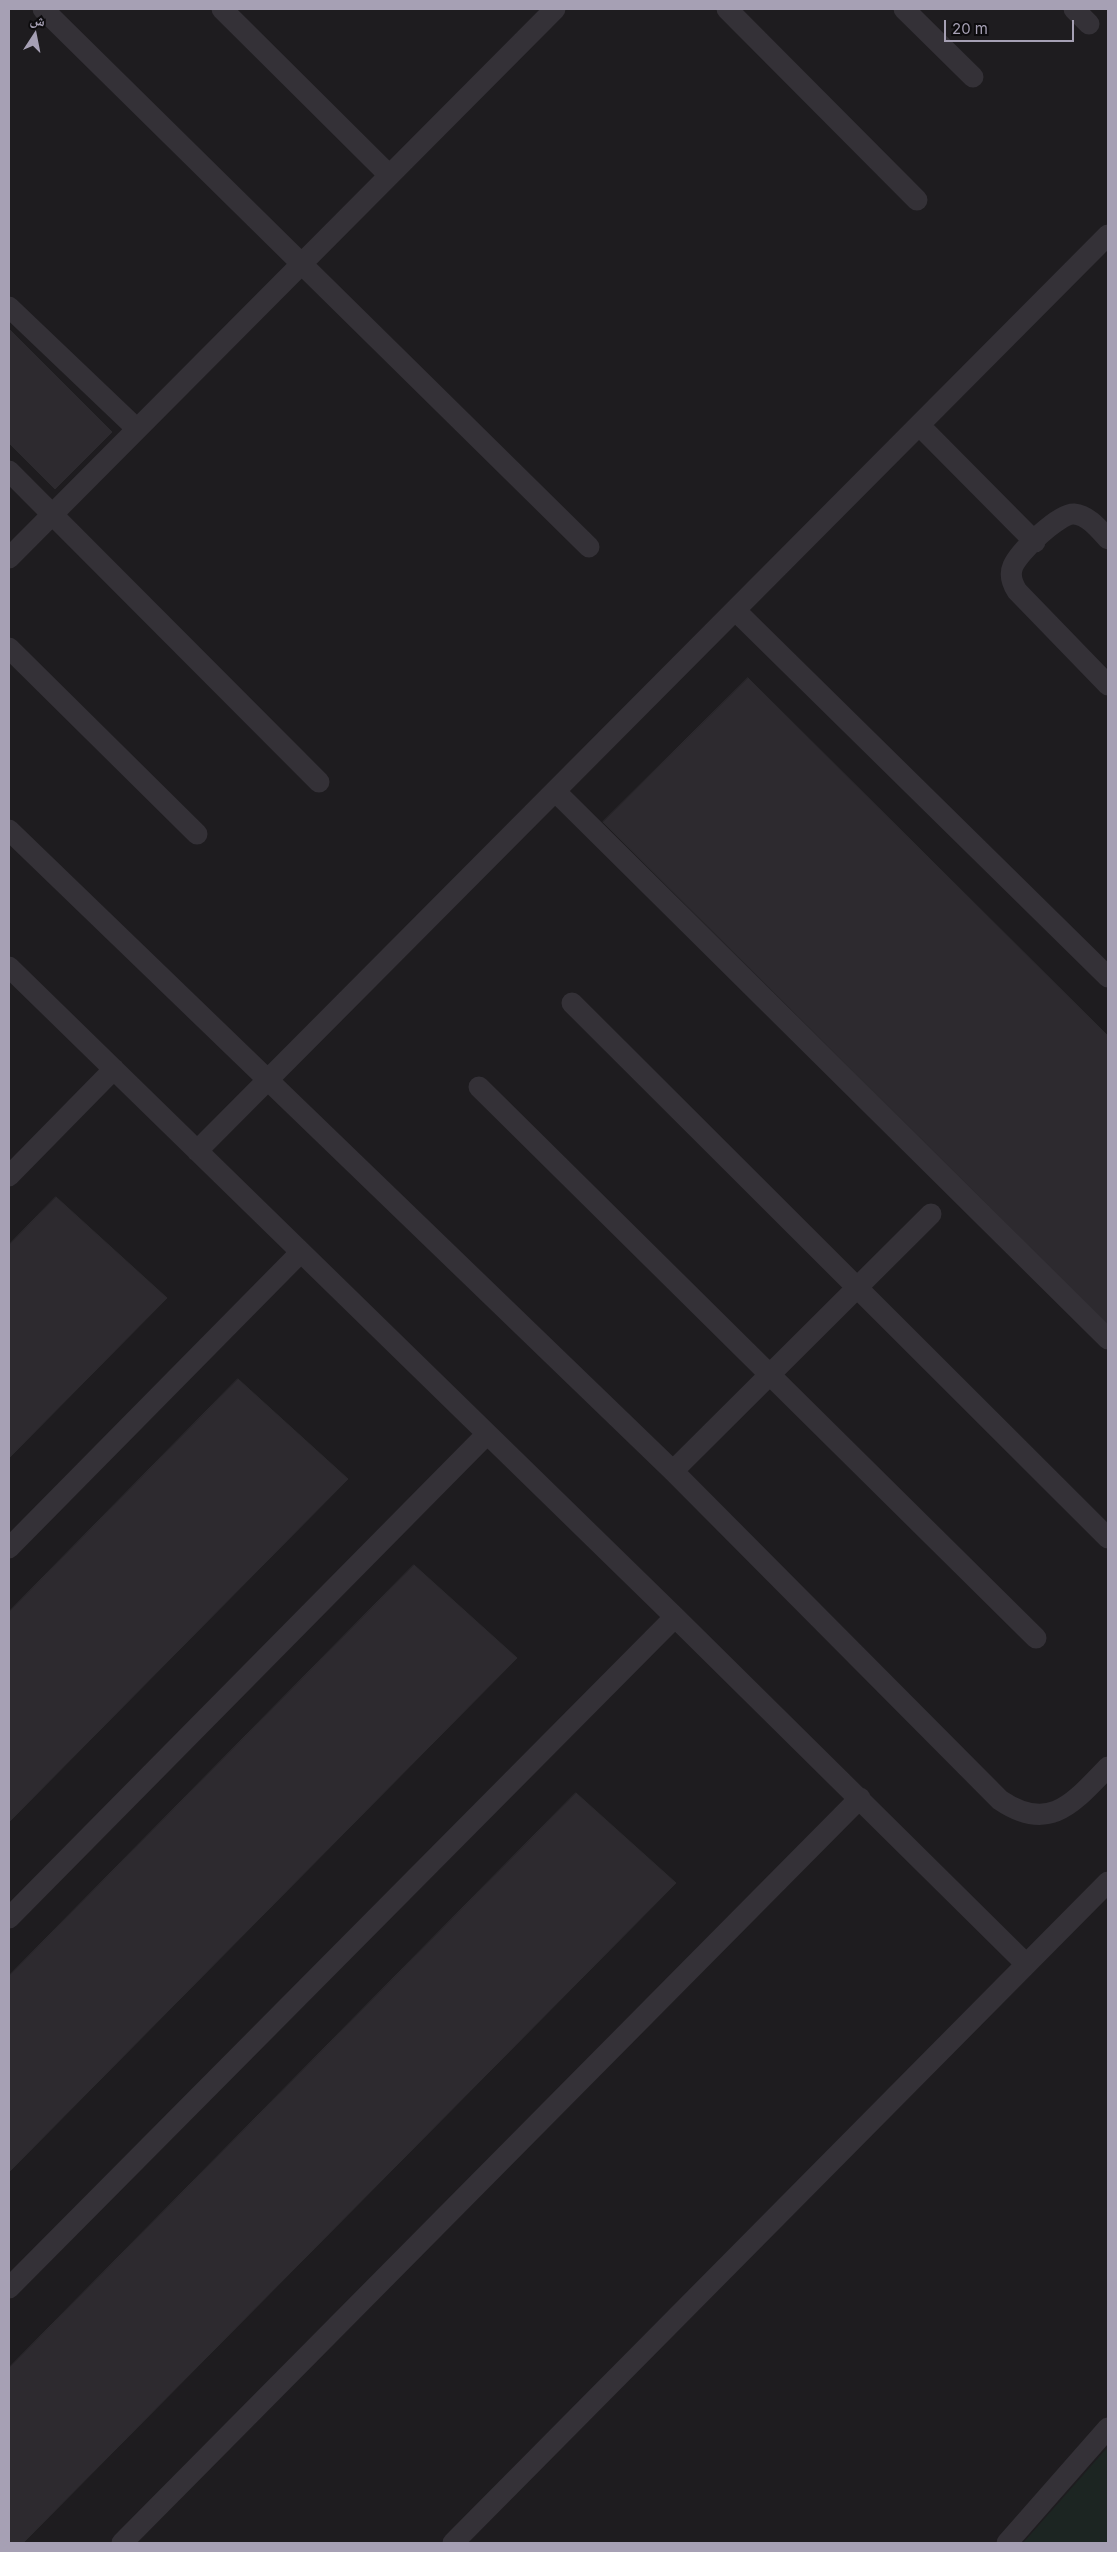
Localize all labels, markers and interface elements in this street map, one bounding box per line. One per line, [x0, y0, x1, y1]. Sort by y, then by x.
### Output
north arrow [10, 10, 60, 60]
text: ش [29, 10, 47, 30]
scale bar [947, 10, 1077, 42]
text: 20 m [952, 19, 988, 38]

